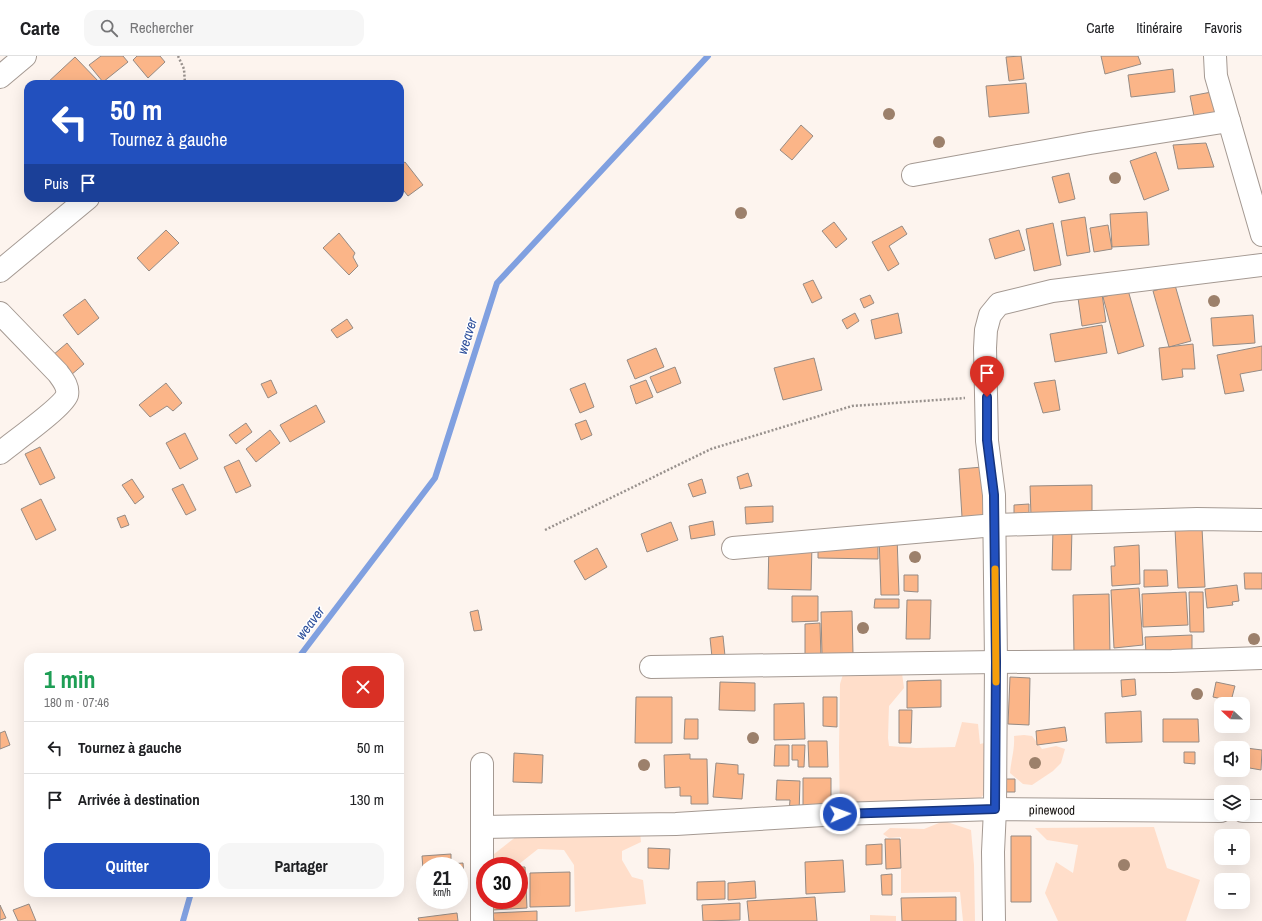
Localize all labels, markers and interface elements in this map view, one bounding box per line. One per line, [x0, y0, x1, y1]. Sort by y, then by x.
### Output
search box [84, 10, 364, 46]
text: Carte [20, 15, 60, 41]
icon: search [98, 17, 120, 39]
text: Rechercher [130, 17, 193, 38]
text: Carte [1086, 19, 1114, 37]
text: Itinéraire [1136, 19, 1182, 37]
text: Favoris [1204, 19, 1242, 37]
text: 50 m [110, 91, 162, 129]
icon: left [44, 96, 96, 148]
text: Tournez à gauche [110, 127, 227, 152]
icon: arrive [77, 172, 99, 194]
text: Puis [44, 173, 69, 194]
water label: weaver [453, 315, 481, 356]
pin [970, 356, 1004, 397]
icon: arrive [976, 362, 998, 384]
water label: weaver [292, 602, 329, 643]
text: 1 min [44, 663, 95, 695]
button: close [342, 666, 384, 708]
text: 180 m · 07:46 [44, 694, 109, 711]
north arrow [1214, 697, 1250, 733]
map controls [1214, 697, 1250, 909]
icon: left [44, 737, 66, 759]
text: Tournez à gauche [78, 737, 182, 758]
text: 50 m [357, 737, 384, 758]
button: sound [1214, 741, 1250, 777]
button: layers [1214, 785, 1250, 821]
icon: arrive [44, 789, 66, 811]
text: Arrivée à destination [78, 789, 200, 810]
text: 130 m [350, 789, 384, 810]
position arrow [819, 793, 861, 835]
street label: pinewood [1029, 801, 1075, 818]
button: + [1214, 829, 1250, 865]
button: Quitter [44, 843, 210, 889]
button: Partager [218, 843, 384, 889]
speed limit sign: 30 [476, 857, 528, 909]
text: 21 [433, 864, 451, 891]
button: − [1214, 873, 1250, 909]
text: km/h [433, 886, 451, 899]

